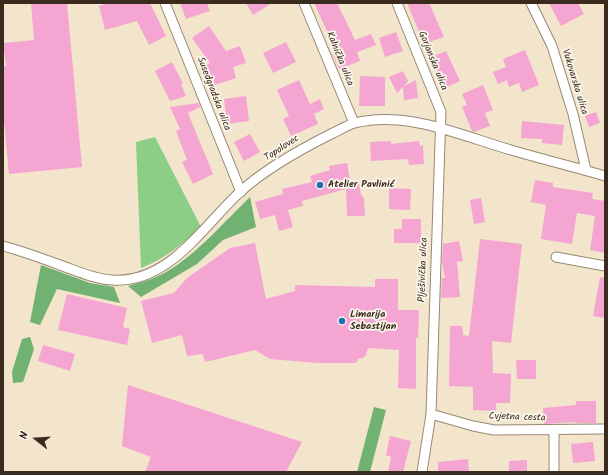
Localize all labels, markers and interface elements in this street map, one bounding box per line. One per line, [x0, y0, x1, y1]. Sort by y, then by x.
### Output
street label: Kalnička ulica [323, 30, 355, 88]
street label: Gorjanska ulica [415, 30, 449, 92]
street label: Vukovarska ulica [558, 48, 590, 116]
street label: Susedgradska ulica [193, 55, 233, 133]
street label: Topolovec [262, 133, 302, 165]
place label: Atelier Pavlinić [328, 179, 394, 191]
marker: Atelier Pavlinić [315, 180, 325, 190]
street label: Plješivička ulica [417, 237, 431, 303]
place label: Limarija Sebastijan [350, 309, 396, 332]
marker: Limarija Sebastijan [337, 316, 347, 326]
street label: Cvjetna cesta [488, 411, 546, 425]
north arrow [16, 419, 56, 459]
text: N [15, 430, 34, 441]

